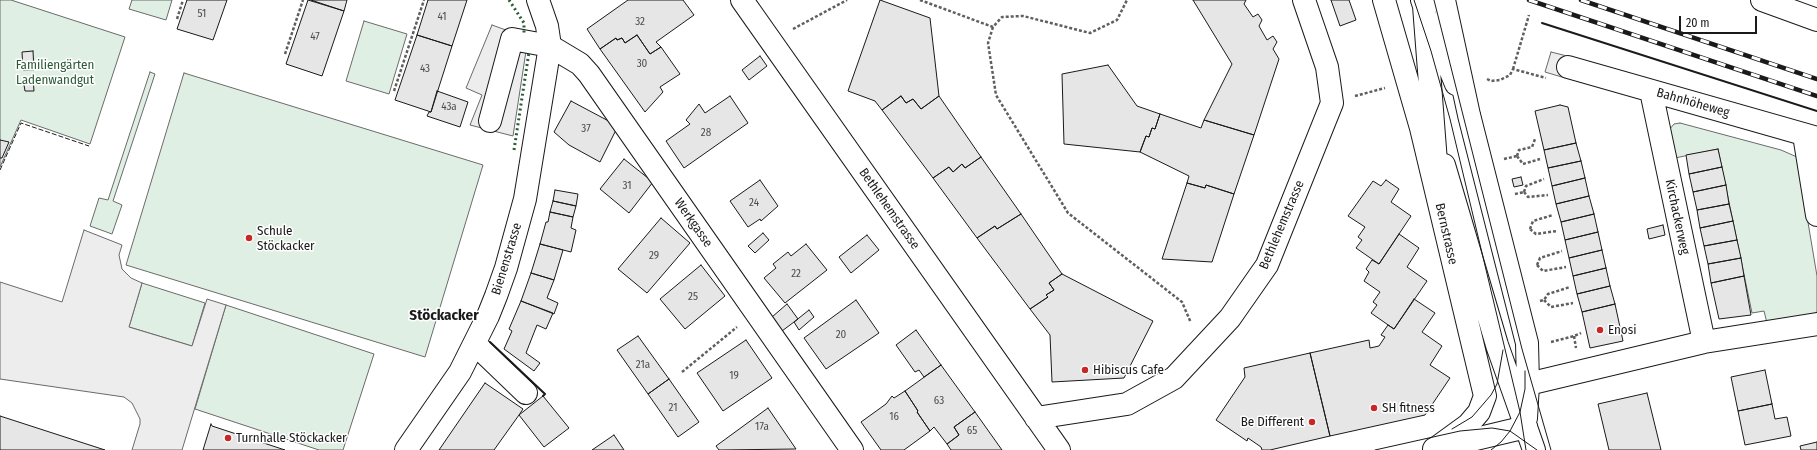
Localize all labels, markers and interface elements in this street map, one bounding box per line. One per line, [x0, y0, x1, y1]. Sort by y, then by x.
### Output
house number: 51 [198, 7, 206, 21]
scale bar [1681, 8, 1759, 34]
house number: 41 [437, 10, 447, 24]
house number: 32 [635, 15, 645, 29]
text: 20 m [1686, 16, 1710, 30]
house number: 47 [310, 30, 320, 44]
park label: Familiengärten Ladenwandgut [16, 57, 94, 88]
house number: 30 [637, 57, 647, 71]
house number: 43 [420, 62, 430, 76]
street label: Bahnhöheweg [1655, 85, 1731, 121]
house number: 43a [441, 100, 457, 114]
house number: 37 [581, 122, 591, 136]
house number: 28 [701, 126, 711, 140]
street label: Bethlehemstrasse [855, 165, 923, 253]
street label: Bethlehemstrasse [1256, 178, 1308, 272]
street label: Kirchackerweg [1661, 178, 1693, 256]
house number: 31 [623, 179, 631, 193]
street label: Werkgasse [671, 196, 715, 250]
house number: 24 [749, 196, 759, 210]
street label: Bernstrasse [1431, 202, 1461, 266]
street label: Bienenstrasse [489, 221, 525, 297]
place label: Schule Stöckacker [257, 223, 315, 254]
marker: Schule Stöckacker [244, 233, 254, 243]
house number: 29 [649, 249, 659, 263]
house number: 22 [791, 267, 801, 281]
house number: 25 [688, 290, 698, 304]
district label: Stöckacker [409, 307, 479, 325]
place label: Enosi [1608, 322, 1636, 338]
marker: Enosi [1595, 325, 1605, 335]
house number: 20 [836, 328, 846, 342]
house number: 21a [636, 358, 650, 372]
place label: Hibiscus Cafe [1093, 362, 1164, 378]
marker: Hibiscus Cafe [1080, 365, 1090, 375]
house number: 19 [729, 369, 739, 383]
house number: 63 [934, 394, 944, 408]
place label: SH fitness [1382, 400, 1435, 416]
house number: 21 [669, 401, 677, 415]
marker: SH fitness [1369, 403, 1379, 413]
house number: 16 [889, 410, 899, 424]
place label: Be Different [1241, 414, 1304, 430]
marker: Be Different [1307, 417, 1317, 427]
house number: 17a [755, 420, 769, 434]
house number: 65 [967, 424, 977, 438]
place label: Turnhalle Stöckacker [236, 430, 347, 446]
marker: Turnhalle Stöckacker [223, 433, 233, 443]

